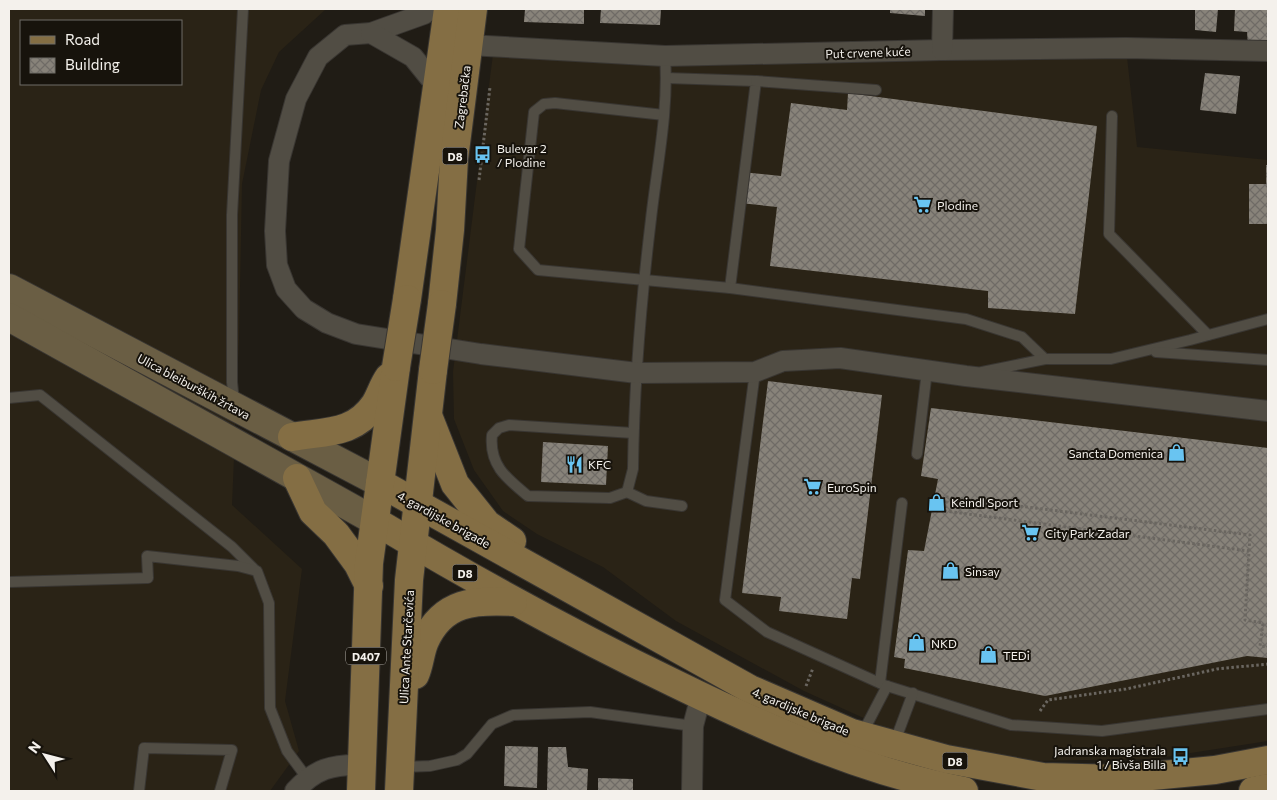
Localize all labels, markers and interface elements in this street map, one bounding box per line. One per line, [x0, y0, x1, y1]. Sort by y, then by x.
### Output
legend [20, 20, 182, 85]
text: Road [65, 30, 100, 48]
street label: Put crvene kuće [825, 44, 911, 60]
text: Building [65, 55, 120, 73]
street label: Zagrebačka [451, 64, 473, 130]
place label: Bulevar 2 / Plodine [497, 141, 547, 169]
bus stop icon: Bulevar 2 / Plodine [473, 145, 493, 165]
road number: D8 [442, 148, 468, 164]
supermarket icon: Plodine [913, 195, 933, 215]
place label: Plodine [937, 198, 978, 212]
street label: Ulica bleiburških žrtava [135, 350, 253, 422]
shop icon: Sancta Domenica [1167, 443, 1187, 463]
place label: Sancta Domenica [1068, 446, 1163, 460]
restaurant icon: KFC [564, 454, 584, 474]
place label: KFC [588, 457, 611, 471]
supermarket icon: EuroSpin [803, 477, 823, 497]
place label: EuroSpin [827, 480, 877, 494]
street label: 4. gardijske brigade [395, 488, 493, 550]
shop icon: Keindl Sport [927, 492, 947, 512]
place label: Keindl Sport [951, 495, 1018, 509]
supermarket icon: City Park Zadar [1021, 523, 1041, 543]
place label: City Park Zadar [1045, 526, 1130, 540]
shop icon: Sinsay [941, 561, 961, 581]
road number: D8 [452, 564, 478, 582]
place label: Sinsay [965, 564, 1000, 578]
street label: Ulica Ante Starčevića [396, 590, 416, 704]
shop icon: NKD [907, 633, 927, 653]
place label: NKD [931, 636, 957, 650]
shop icon: TEDi [979, 645, 999, 665]
road number: D407 [346, 648, 386, 664]
place label: TEDi [1003, 648, 1030, 662]
street label: 4. gardijske brigade [750, 684, 852, 738]
north arrow [20, 730, 70, 780]
text: N [24, 738, 44, 756]
place label: Jadranska magistrala 1 / Bivša Billa [1054, 743, 1166, 771]
bus stop icon: Jadranska magistrala 1 / Bivša Billa [1170, 747, 1190, 767]
road number: D8 [942, 752, 968, 769]

